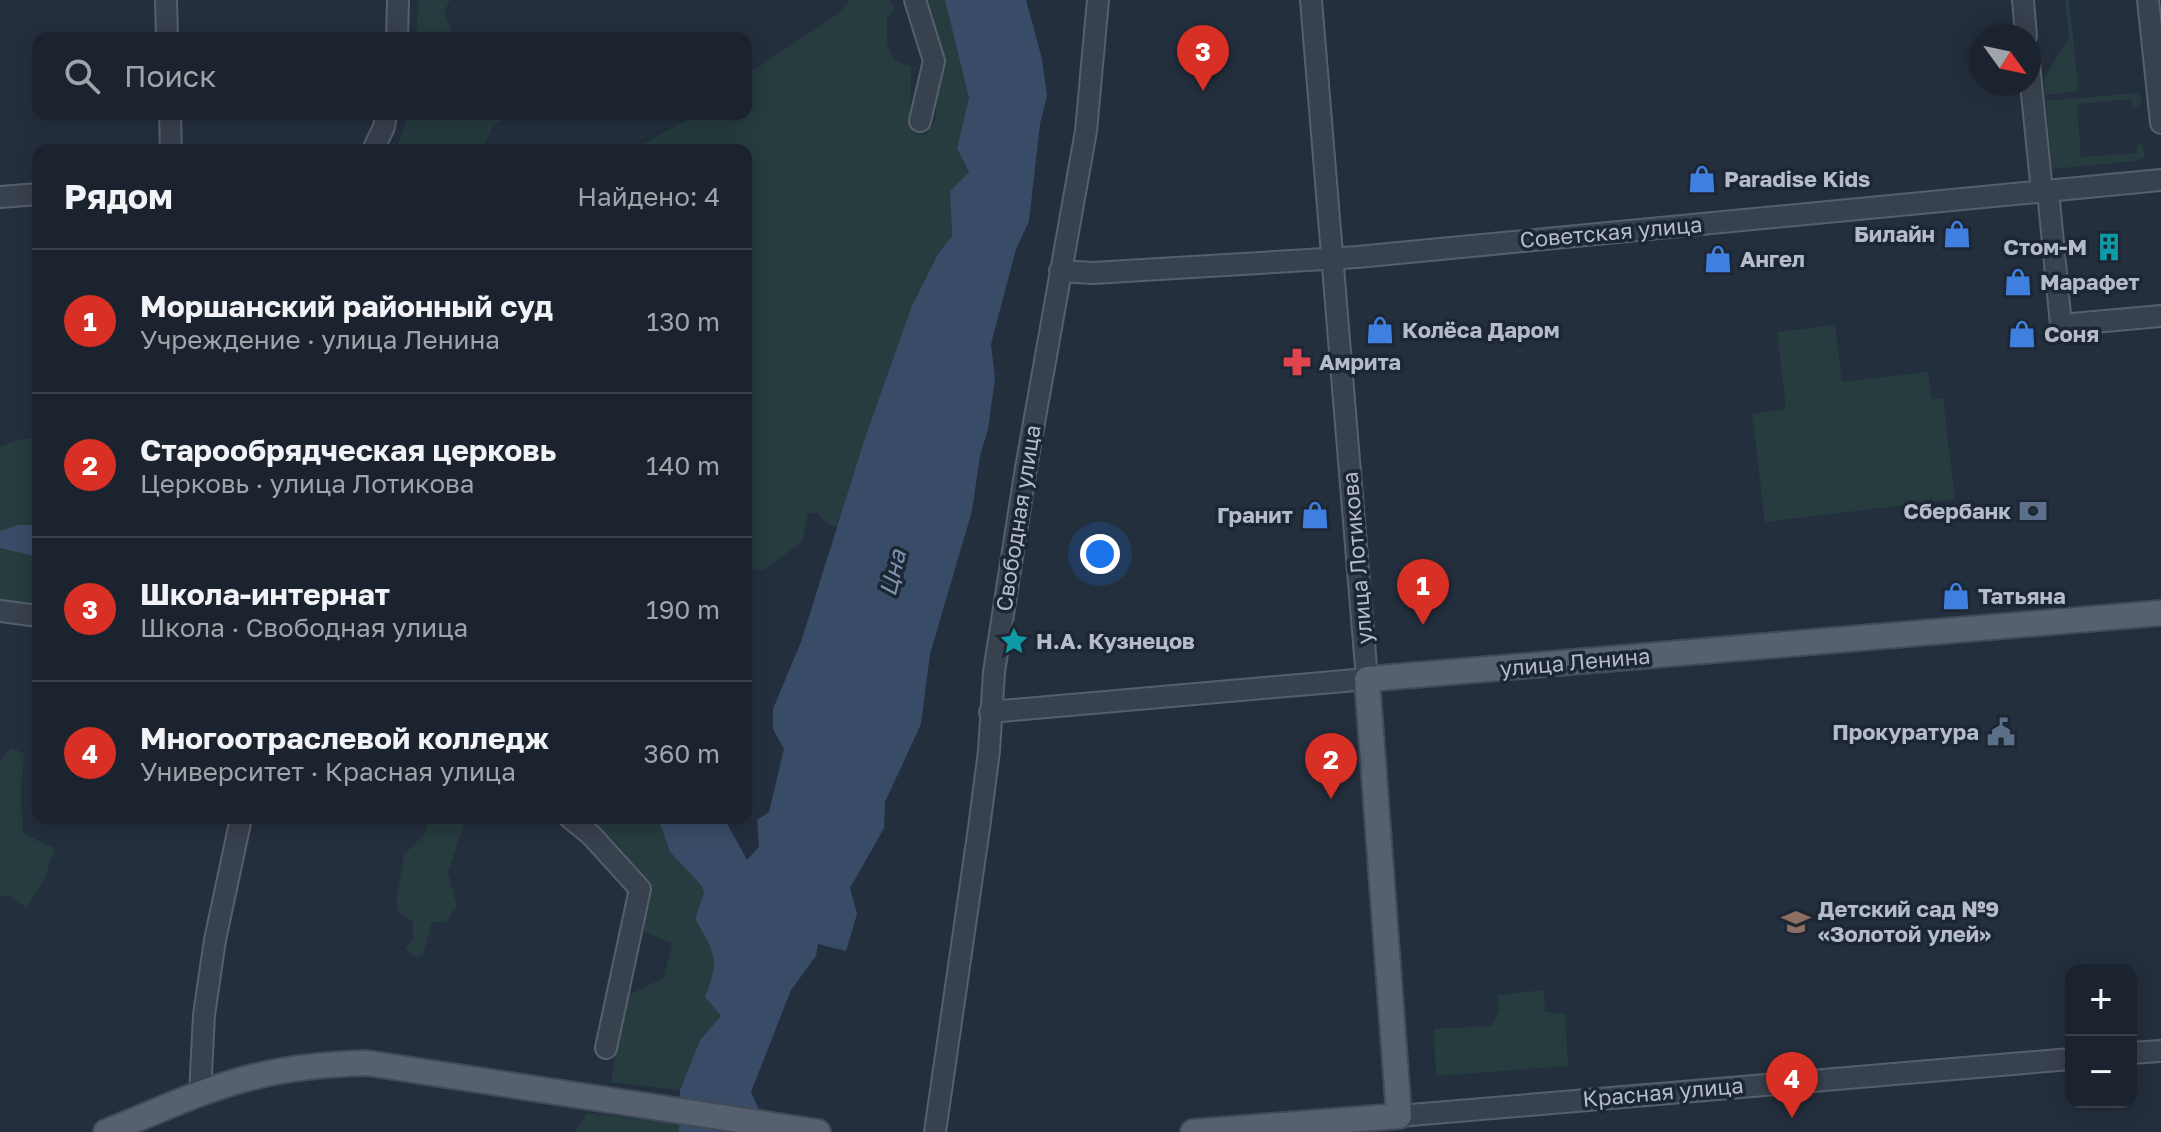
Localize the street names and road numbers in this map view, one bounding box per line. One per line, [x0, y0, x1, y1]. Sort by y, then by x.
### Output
street label: Советская улица [1519, 210, 1703, 253]
street label: Свободная улица [989, 423, 1046, 613]
street label: улица Лотикова [1336, 471, 1377, 645]
street label: улица Ленина [1498, 641, 1651, 682]
street label: Красная улица [1581, 1071, 1745, 1112]

